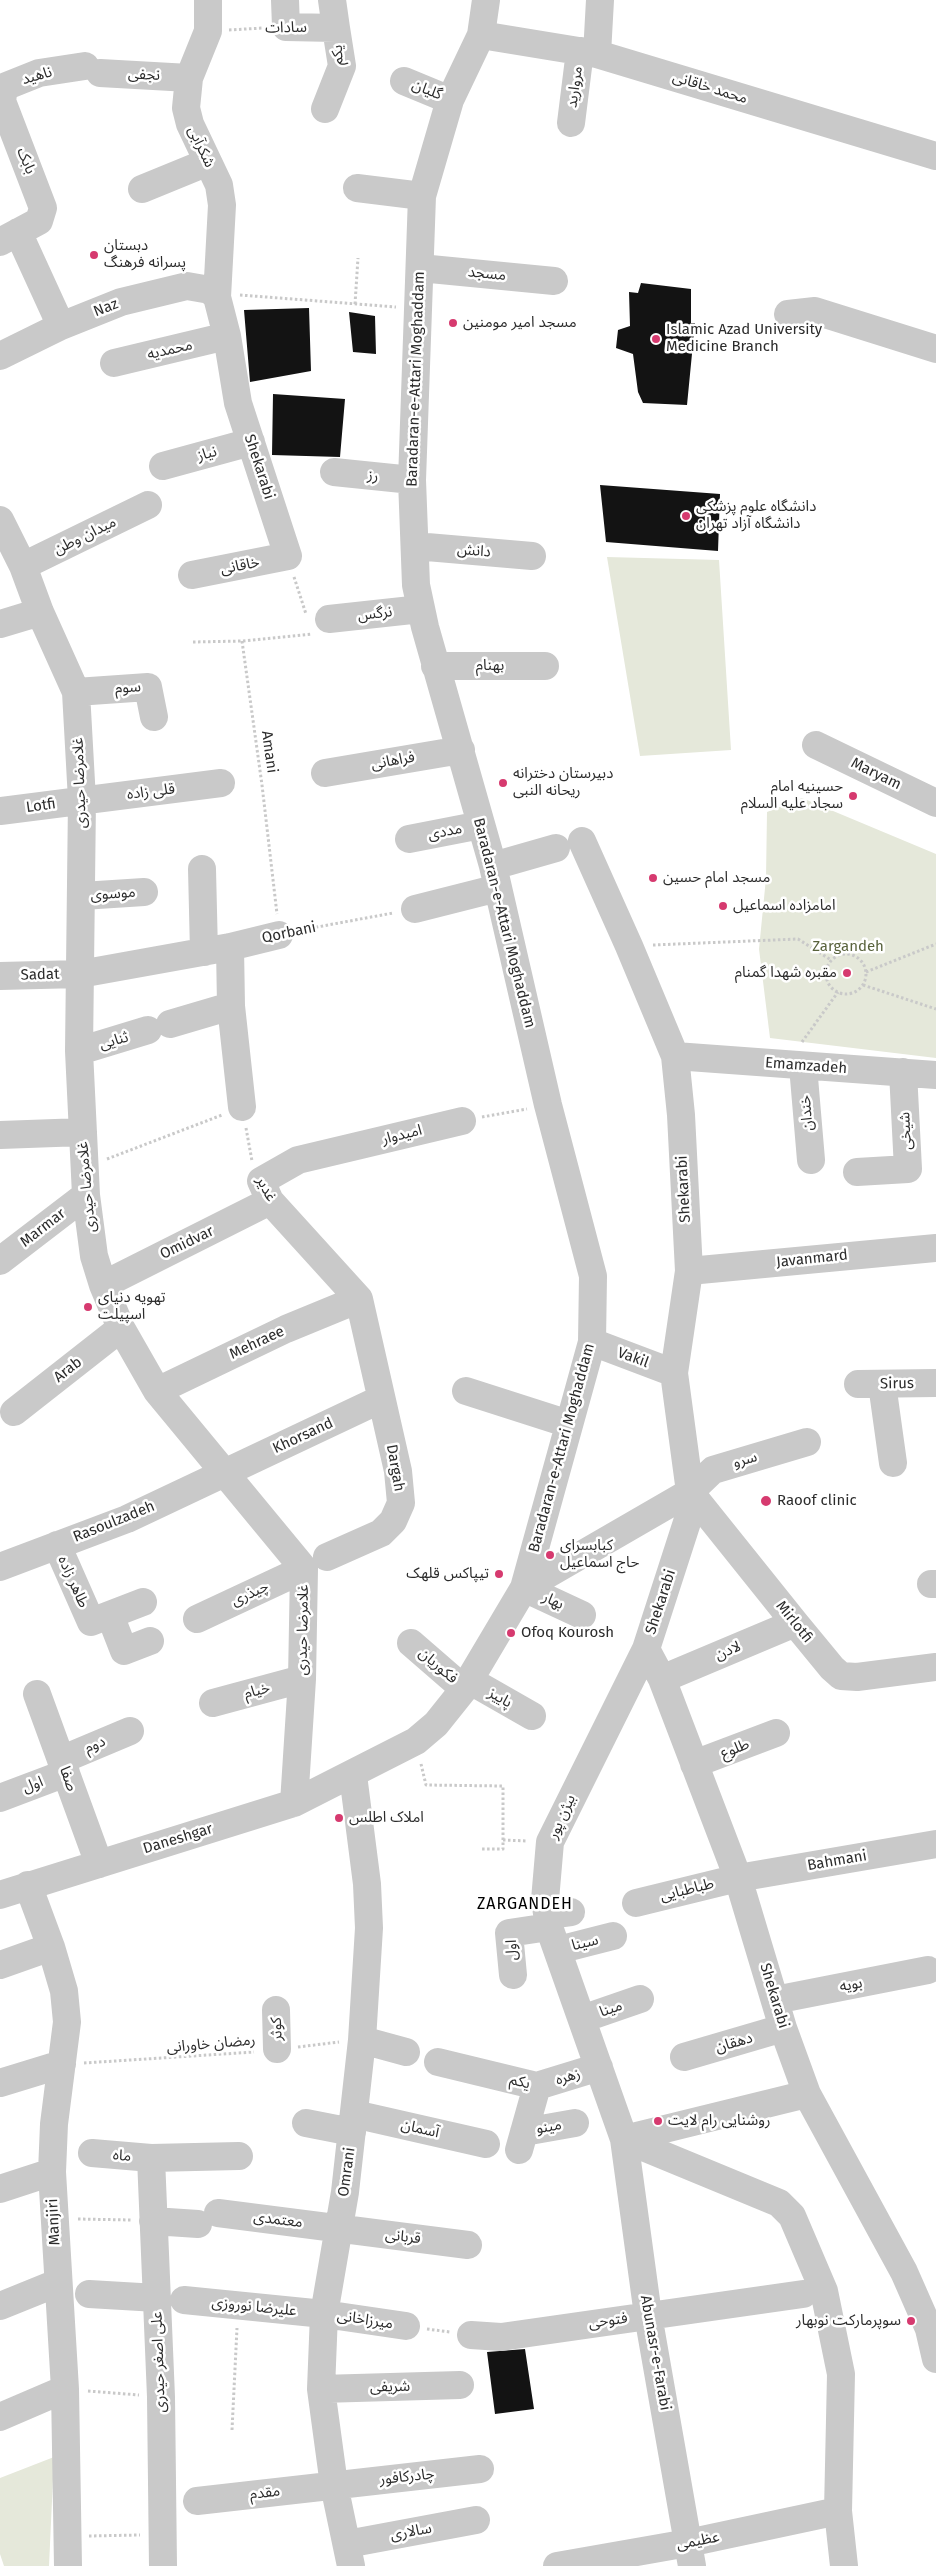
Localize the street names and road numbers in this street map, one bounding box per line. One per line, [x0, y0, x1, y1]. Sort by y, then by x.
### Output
street label: سادات [265, 19, 307, 37]
street label: یکم [329, 44, 347, 66]
street label: ناهید [20, 63, 54, 89]
street label: نجفی [128, 65, 160, 85]
street label: مروارید [563, 65, 587, 109]
street label: محمد خاقانی [670, 68, 750, 108]
street label: گلیان [409, 76, 445, 104]
street label: شکرآبی [184, 123, 218, 171]
street label: بابک [13, 145, 39, 177]
street label: مسجد [467, 263, 507, 285]
street label: Baradaran-e-Attari Moghaddam [403, 271, 429, 487]
street label: Naz [91, 295, 121, 321]
street label: محمدیه [146, 336, 194, 364]
street label: Shekarabi [240, 432, 278, 502]
street label: نیاز [195, 443, 219, 465]
street label: رز [367, 466, 379, 486]
street label: میدان وطن [51, 513, 119, 559]
street label: دانش [456, 541, 492, 561]
street label: خاقانی [219, 553, 261, 579]
street label: نرگس [357, 603, 393, 625]
street label: بهنام [476, 657, 504, 675]
street label: سوم [114, 678, 142, 698]
street label: Amani [257, 730, 281, 774]
street label: غلامرضا حیدری [69, 737, 91, 829]
street label: فراهانی [370, 748, 416, 774]
street label: Maryam [848, 754, 904, 794]
street label: قلی زاده [126, 780, 176, 804]
street label: Lotfi [25, 795, 57, 817]
street label: Baradaran-e-Attari Moghaddam [469, 816, 539, 1030]
street label: مددی [426, 820, 464, 844]
street label: موسوی [90, 883, 136, 905]
street label: Qorbani [260, 918, 318, 948]
street label: Sadat [20, 965, 60, 985]
street label: ثنایی [97, 1028, 131, 1054]
street label: Emamzadeh [764, 1054, 848, 1078]
street label: خندان [796, 1094, 818, 1132]
street label: شیخی [896, 1112, 916, 1150]
street label: امیدوار [380, 1121, 424, 1149]
street label: غلامرضا حیدری [74, 1141, 100, 1233]
street label: Shekarabi [673, 1155, 695, 1223]
street label: غدیر [252, 1173, 280, 1205]
street label: Marmar [17, 1205, 69, 1251]
street label: Omidvar [157, 1222, 217, 1264]
street label: Javanmard [775, 1246, 849, 1272]
street label: Mehraee [227, 1323, 287, 1363]
street label: Baradaran-e-Attari Moghaddam [525, 1341, 599, 1555]
street label: Vakil [615, 1344, 651, 1372]
street label: Arab [50, 1353, 86, 1387]
street label: Sirus [880, 1375, 914, 1393]
street label: Khorsand [270, 1414, 336, 1458]
street label: Dargah [382, 1443, 408, 1493]
street label: سرو [731, 1448, 759, 1472]
street label: Rasoulzadeh [71, 1497, 157, 1547]
street label: طاهر زاده [54, 1553, 92, 1611]
street label: Shekarabi [642, 1567, 680, 1637]
street label: چیذری [228, 1578, 272, 1610]
street label: غلامرضا حیدری [293, 1584, 313, 1676]
street label: بهار [539, 1588, 567, 1614]
street label: Mirlotfi [772, 1597, 816, 1647]
street label: لادن [712, 1638, 744, 1664]
street label: فکوریان [415, 1644, 461, 1688]
street label: خیام [242, 1679, 272, 1703]
street label: پاییز [485, 1684, 515, 1712]
street label: دوم [82, 1733, 108, 1757]
street label: طلوع [718, 1735, 752, 1763]
street label: صفا [55, 1764, 81, 1794]
street label: اول [20, 1773, 46, 1797]
street label: بیژن پور [544, 1792, 580, 1842]
street label: Daneshgar [141, 1820, 215, 1858]
street label: Bahmani [806, 1847, 868, 1875]
street label: طباطبایی [658, 1875, 716, 1905]
street label: سینا [570, 1931, 600, 1955]
street label: اول [503, 1939, 521, 1961]
street label: Shekarabi [756, 1961, 792, 2031]
street label: بویه [838, 1974, 864, 1996]
street label: مینا [597, 1997, 625, 2021]
street label: کوثر [268, 2017, 286, 2041]
street label: دهقان [713, 2029, 755, 2057]
street label: رمضان خاورانی [166, 2031, 256, 2057]
street label: زهره [553, 2065, 583, 2089]
street label: یکم [508, 2071, 532, 2093]
street label: آسمان [399, 2116, 441, 2142]
street label: مینو [535, 2116, 563, 2138]
street label: ماه [112, 2146, 132, 2166]
street label: Omrani [335, 2146, 359, 2198]
street label: Manjiri [44, 2198, 64, 2246]
street label: معتمدی [252, 2208, 304, 2232]
street label: قربانی [384, 2226, 422, 2248]
street label: علیرضا نوروزی [211, 2294, 297, 2320]
street label: Abunasr-e-Farabi [636, 2294, 674, 2412]
street label: میرزاخانی [336, 2307, 394, 2333]
street label: فتوحی [587, 2309, 629, 2333]
street label: علی اصغر حیدری [148, 2311, 170, 2413]
street label: شریفی [370, 2378, 410, 2396]
street label: چادرکافور [379, 2465, 435, 2489]
street label: مقدم [249, 2482, 281, 2504]
street label: سالاری [389, 2520, 433, 2544]
street label: عظیمی [675, 2528, 721, 2554]

